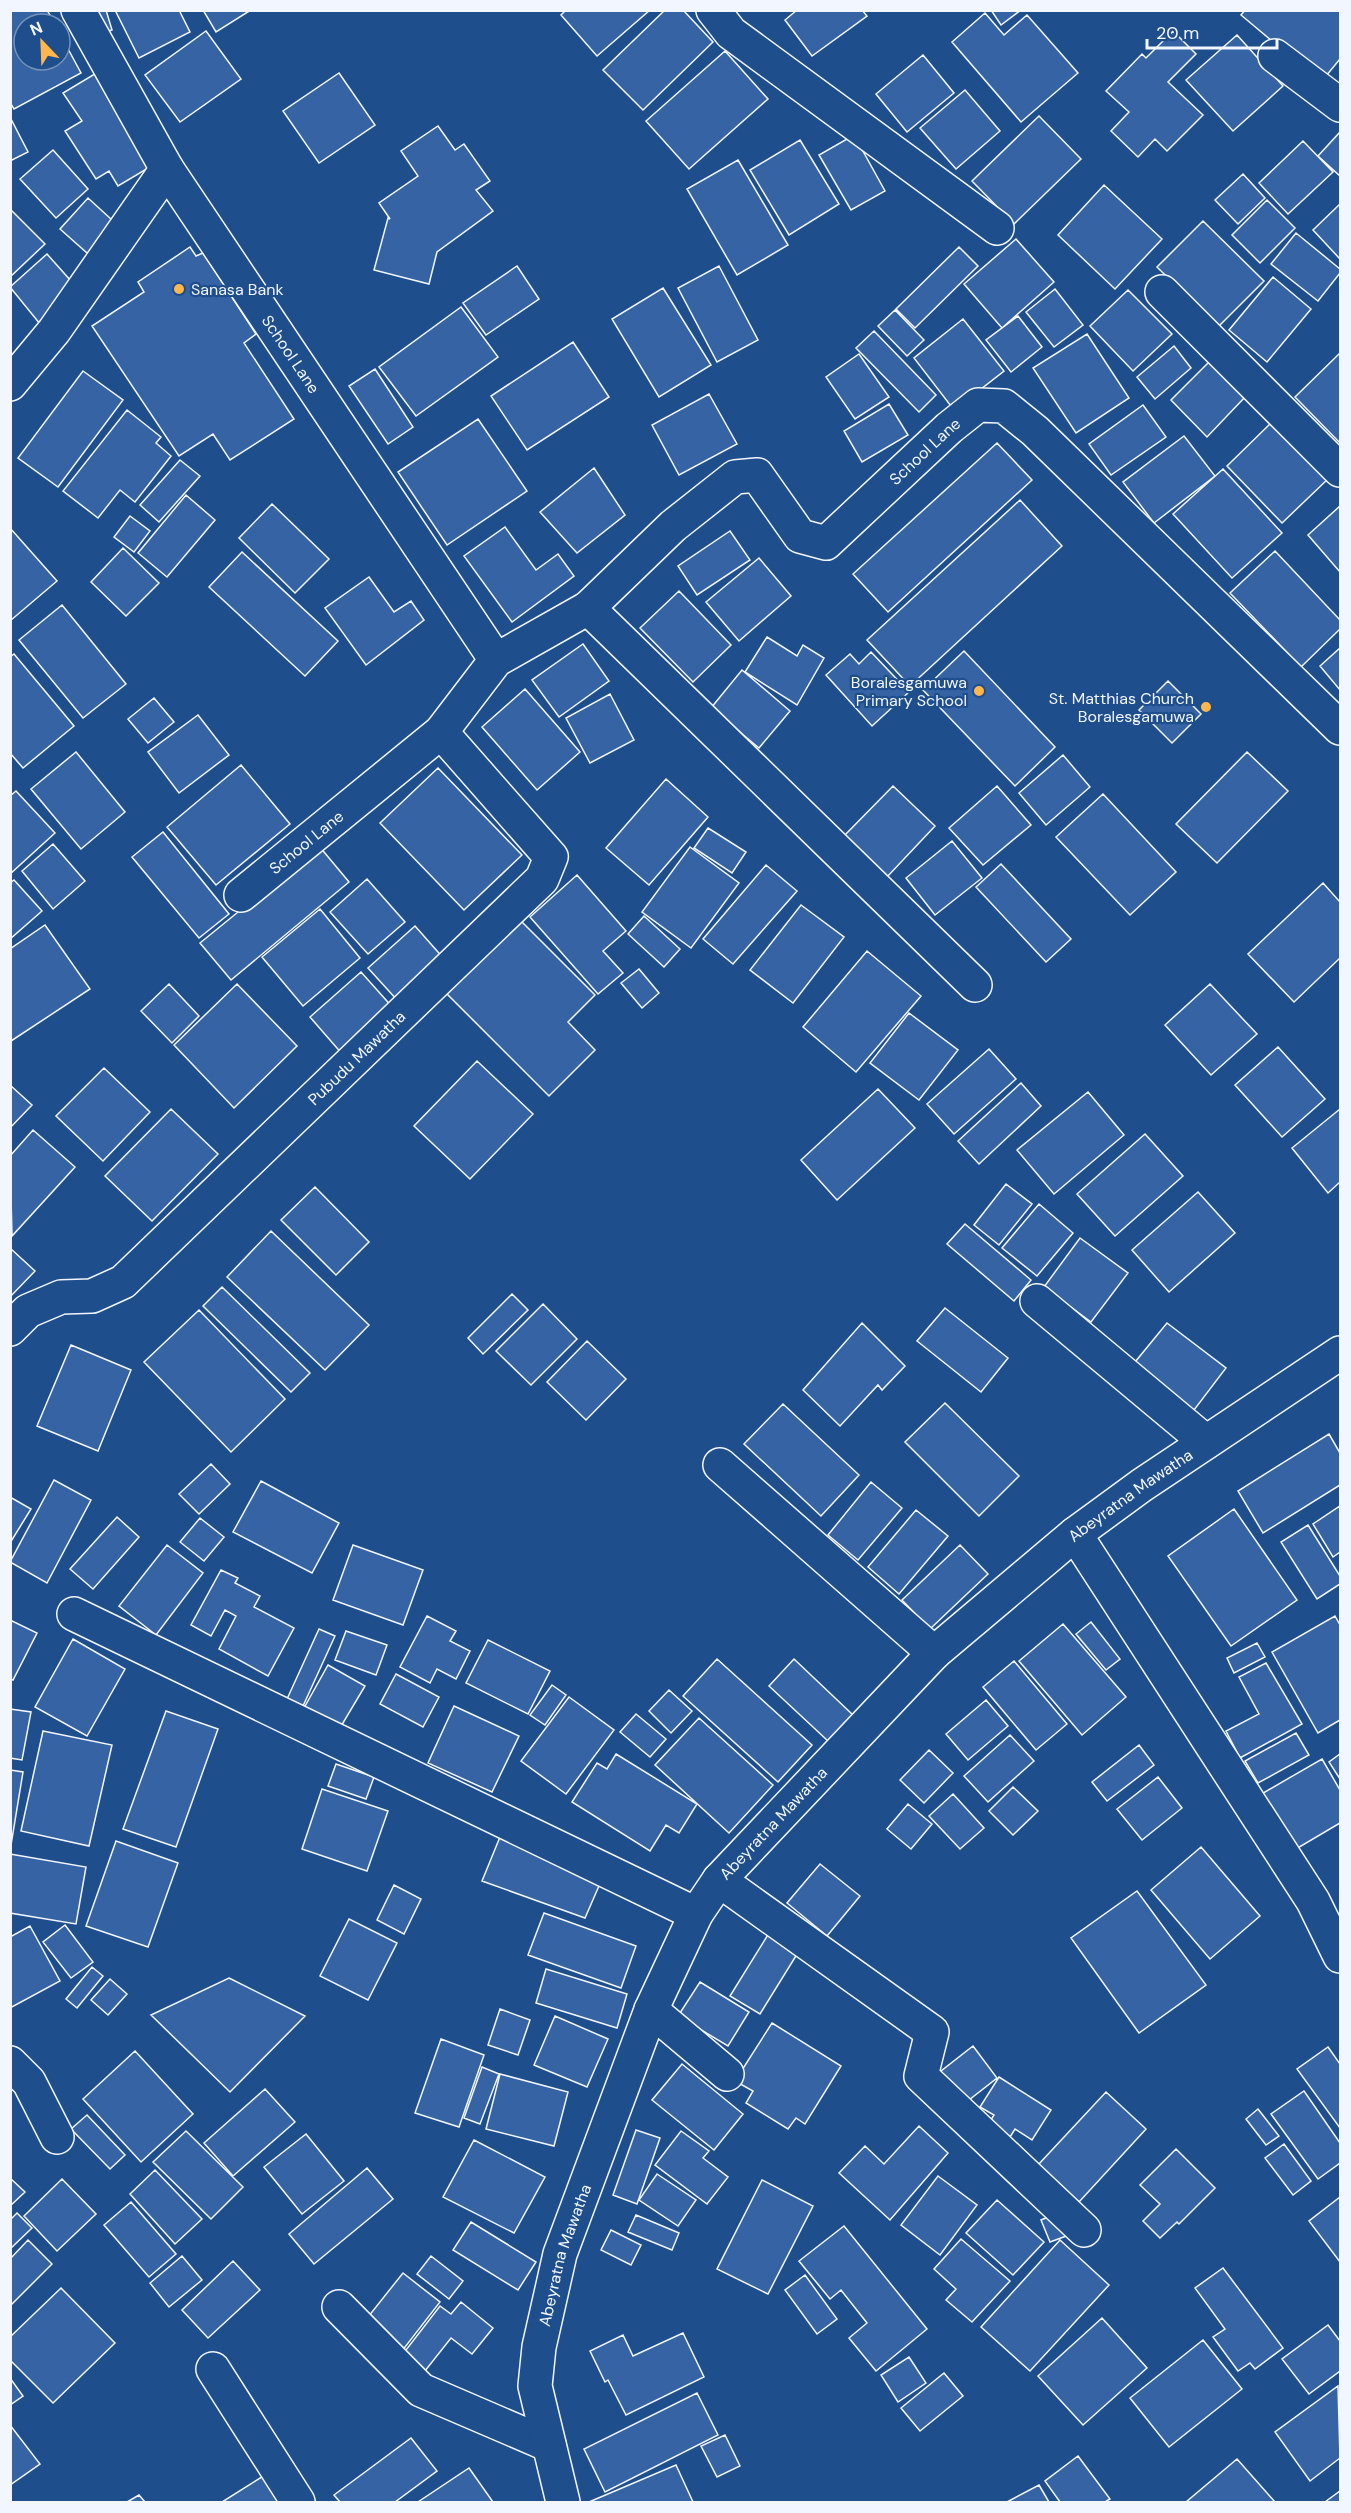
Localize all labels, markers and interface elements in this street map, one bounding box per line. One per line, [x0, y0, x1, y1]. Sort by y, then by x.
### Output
north arrow [12, 12, 72, 72]
scale bar [1147, 12, 1278, 50]
text: N [27, 17, 46, 41]
text: 20 m [1156, 21, 1199, 45]
place label: Sanasa Bank [191, 279, 283, 300]
marker: Sanasa Bank [172, 282, 186, 296]
street label: School Lane [257, 311, 324, 398]
street label: School Lane [885, 413, 965, 490]
place label: Boralesgamuwa Primary School [851, 672, 967, 711]
marker: Boralesgamuwa Primary School [972, 684, 986, 698]
place label: St. Matthias Church Boralesgamuwa [1049, 688, 1194, 727]
marker: St. Matthias Church Boralesgamuwa [1199, 700, 1213, 714]
street label: School Lane [265, 806, 348, 879]
street label: Pubudu Mawatha [303, 1006, 410, 1110]
street label: Abeyratna Mawatha [1064, 1444, 1197, 1547]
street label: Abeyratna Mawatha [715, 1762, 832, 1884]
street label: Abeyratna Mawatha [534, 2181, 596, 2328]

